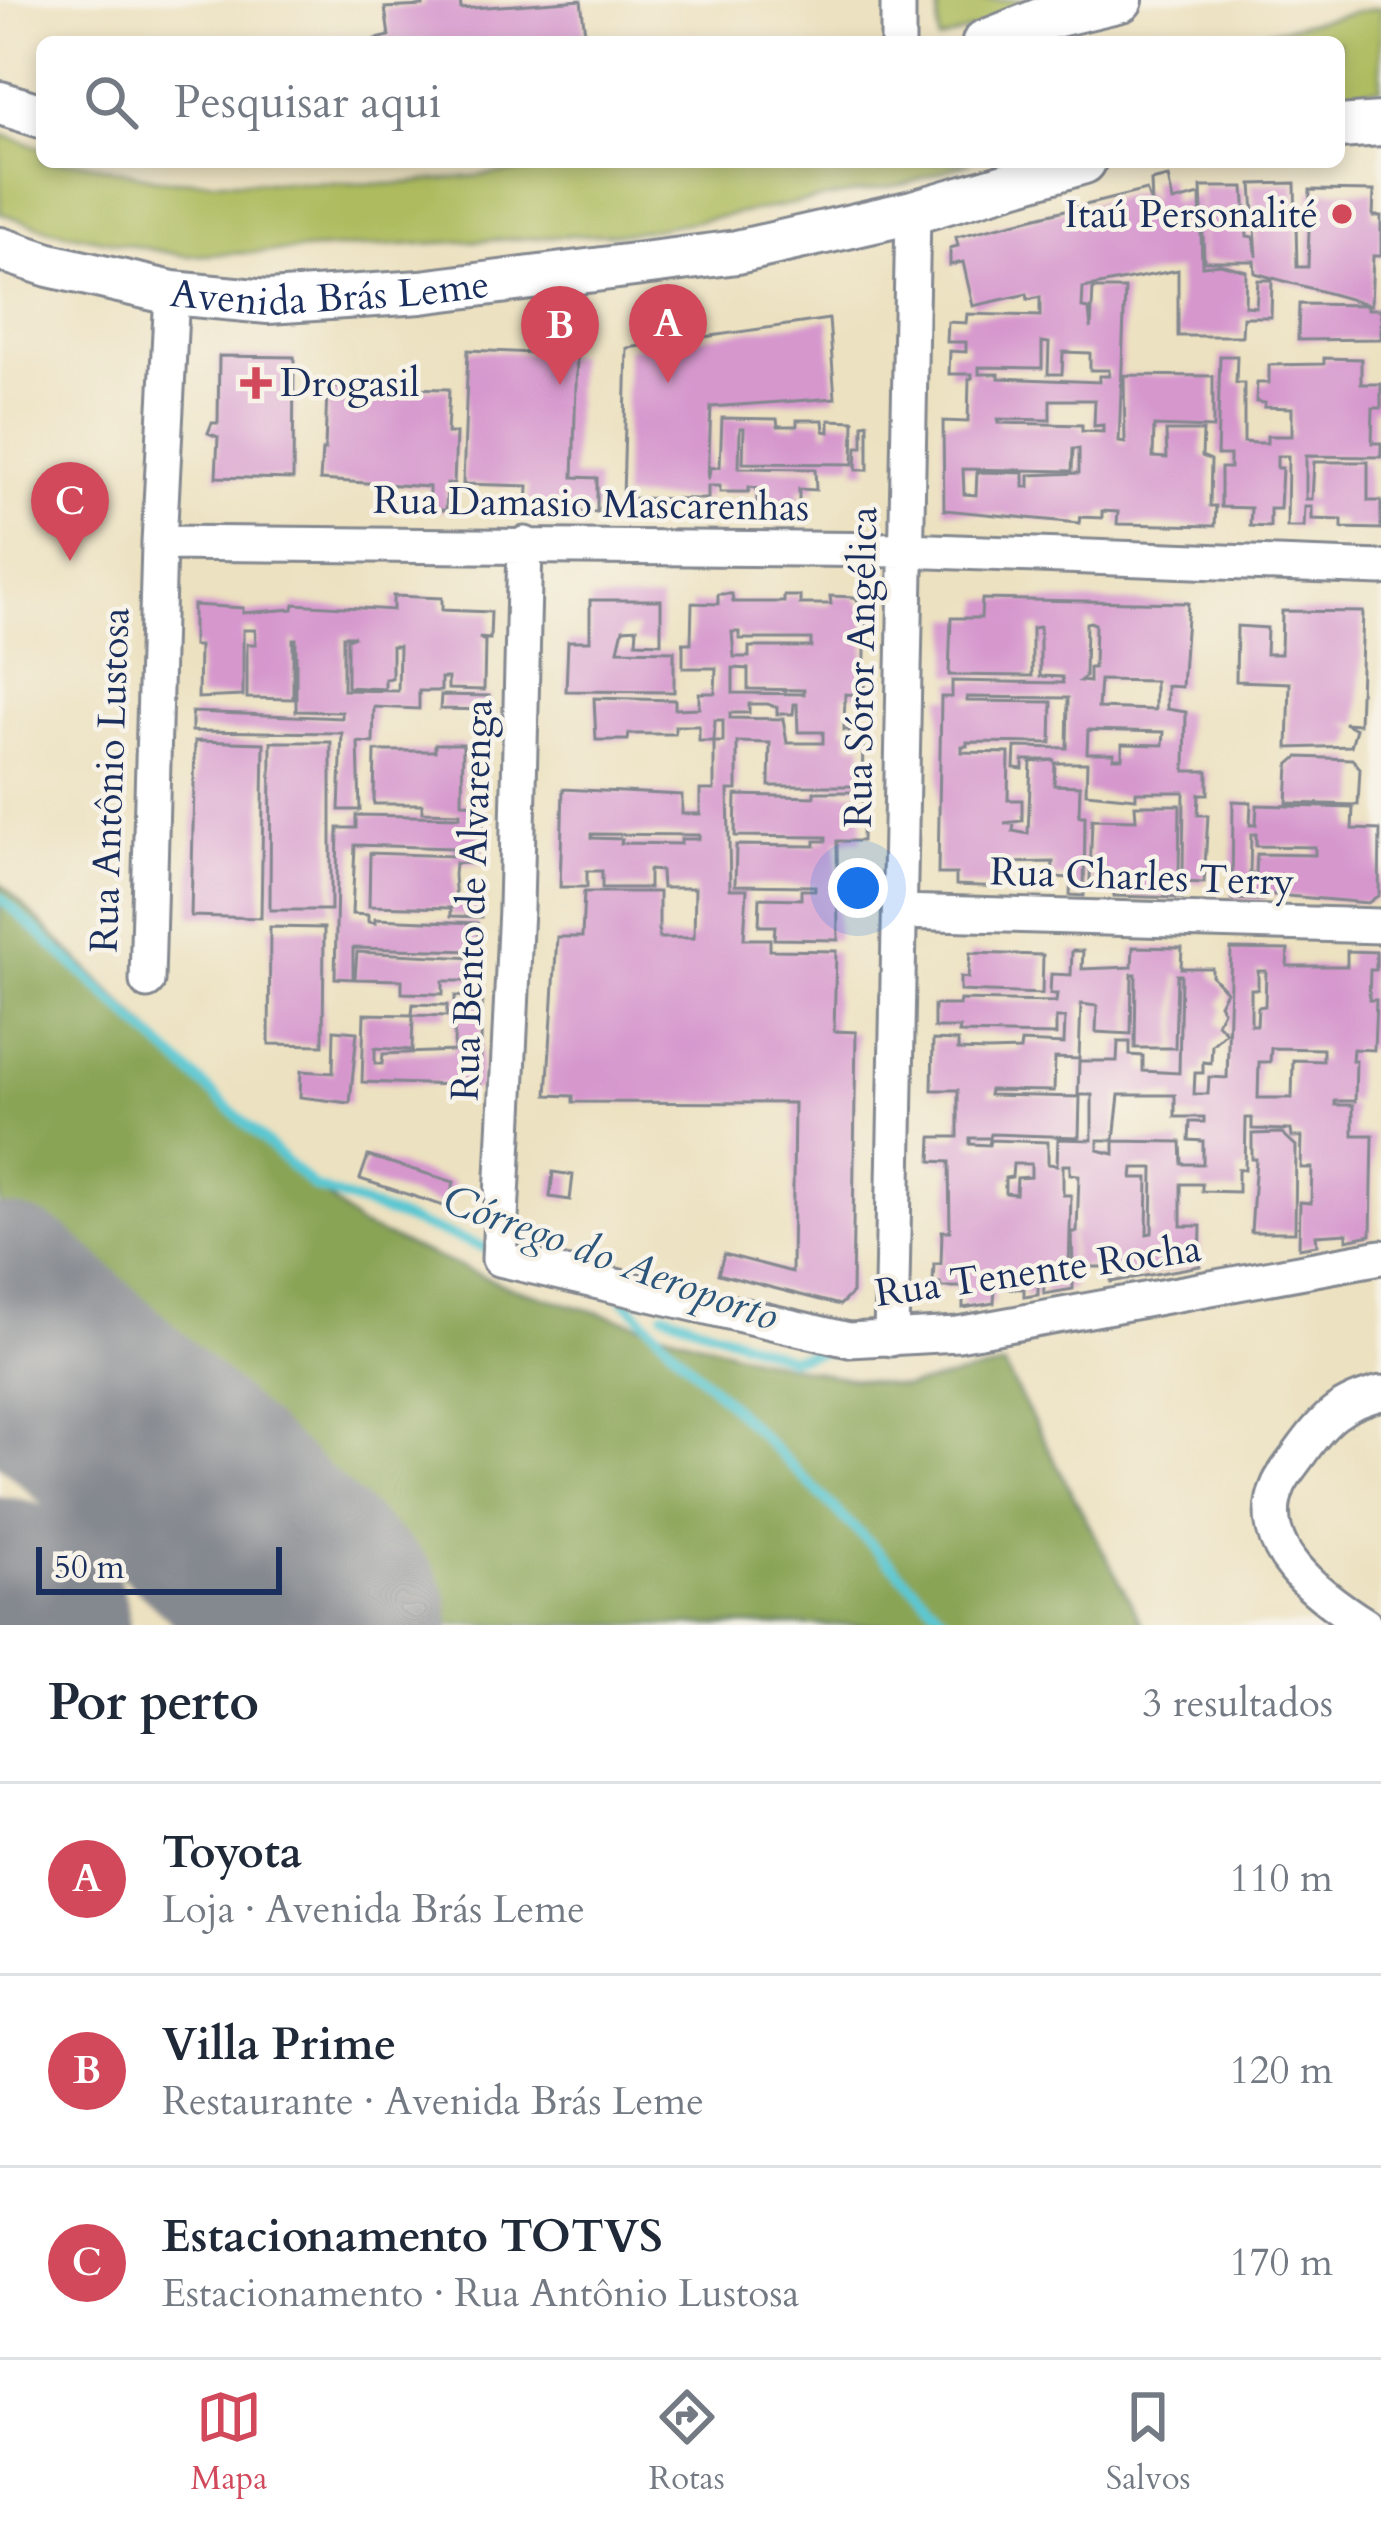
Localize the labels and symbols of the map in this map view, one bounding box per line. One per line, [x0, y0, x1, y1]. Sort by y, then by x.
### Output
place label: Itaú Personalité [1065, 188, 1318, 241]
marker: Itaú Personalité [1329, 201, 1355, 227]
street label: Avenida Brás Leme [168, 257, 492, 328]
pin: A [629, 284, 707, 383]
pin: B [521, 286, 599, 385]
place label: Drogasil [280, 357, 420, 410]
marker: Drogasil [243, 370, 269, 396]
pin: C [31, 462, 109, 561]
street label: Rua Damasio Mascarenhas [372, 474, 810, 534]
street label: Rua Sóror Angélica [832, 506, 890, 828]
street label: Rua Antônio Lustosa [77, 606, 143, 953]
street label: Rua Bento de Alvarenga [439, 698, 506, 1102]
street label: Rua Charles Terry [989, 845, 1296, 909]
your location [828, 858, 888, 918]
water label: Córrego do Aeroporto [435, 1171, 787, 1345]
street label: Rua Tenente Rocha [872, 1222, 1205, 1320]
scale bar [36, 1541, 282, 1594]

